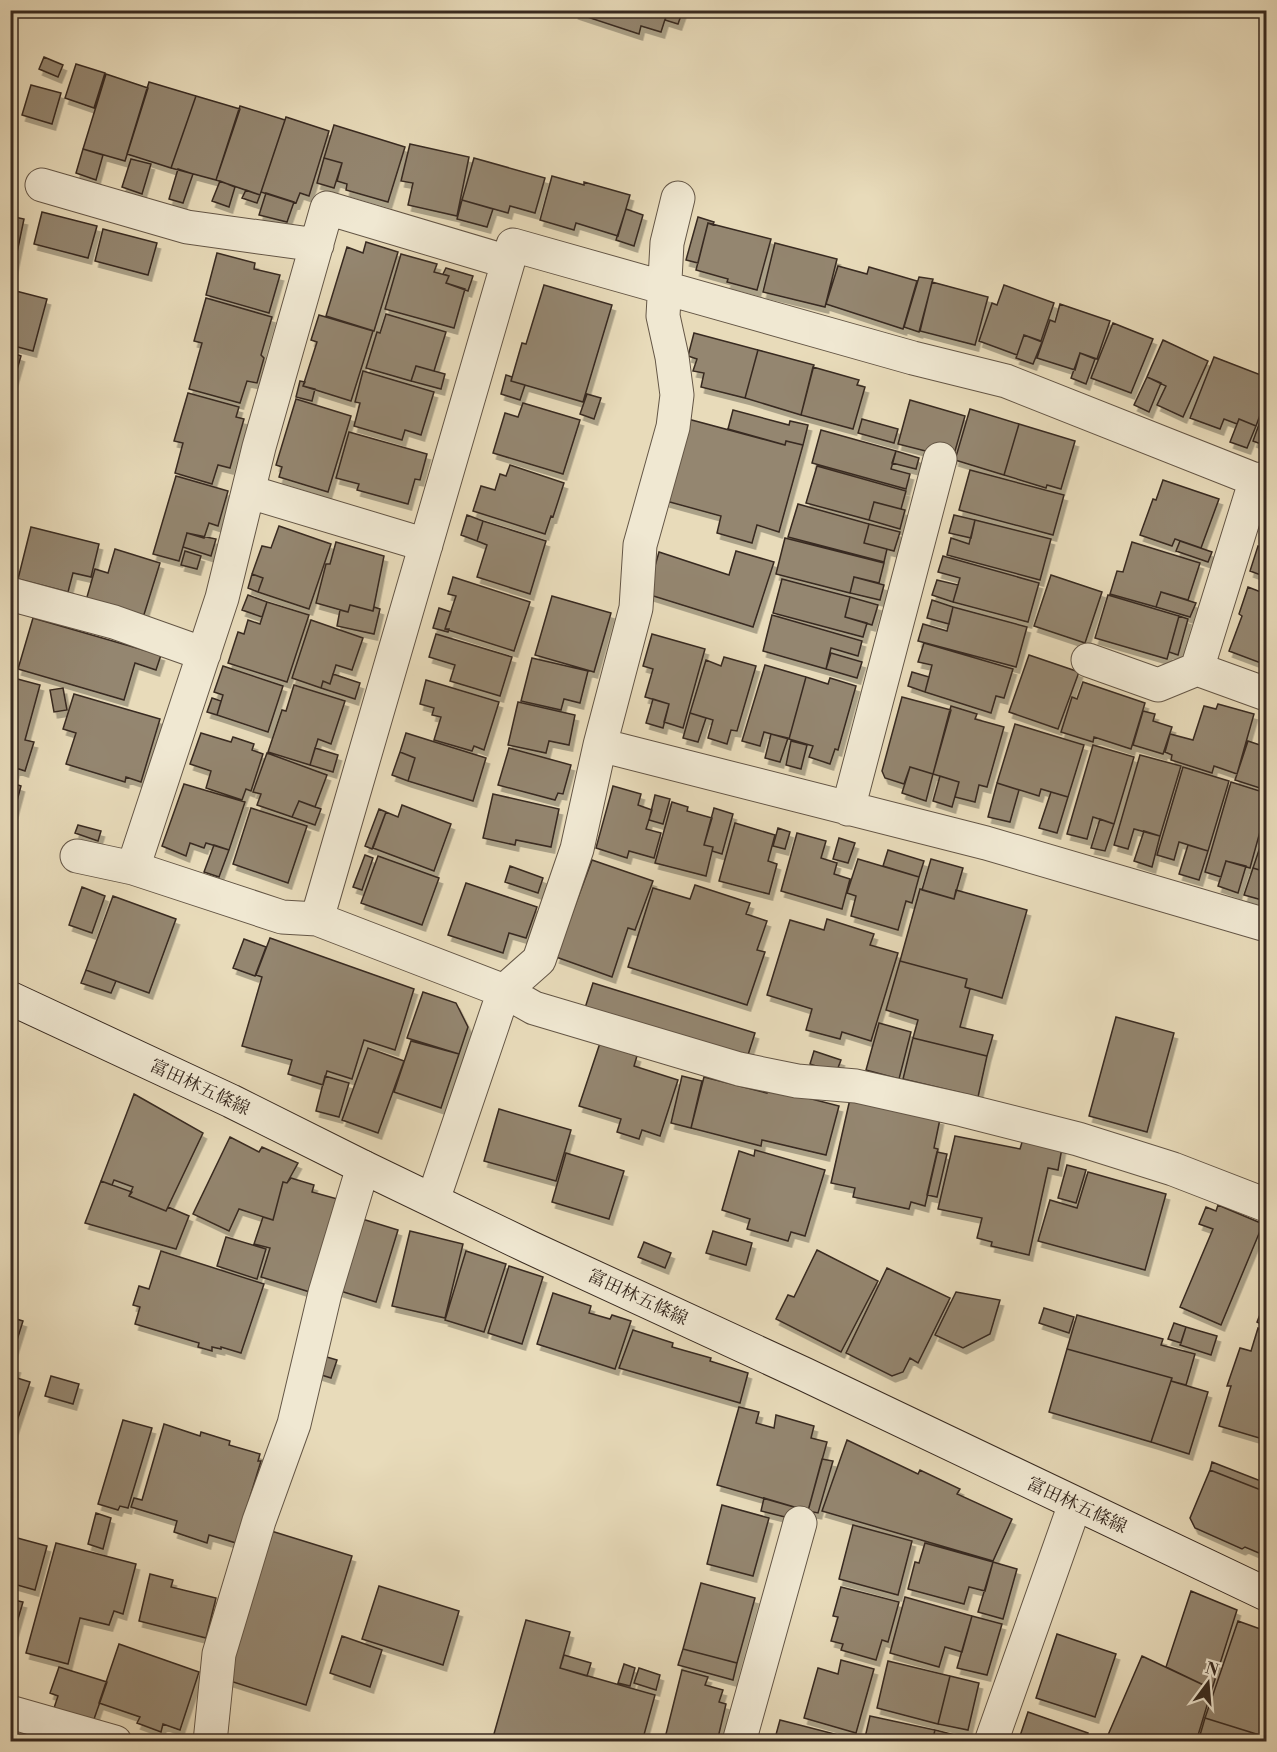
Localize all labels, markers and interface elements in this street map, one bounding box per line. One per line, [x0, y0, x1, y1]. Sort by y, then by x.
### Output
street label: 富田林五條線 [146, 1054, 254, 1121]
street label: 富田林五條線 [584, 1264, 692, 1331]
street label: 富田林五條線 [1023, 1472, 1131, 1539]
north arrow [1178, 1653, 1238, 1713]
text: N [1203, 1658, 1221, 1681]

